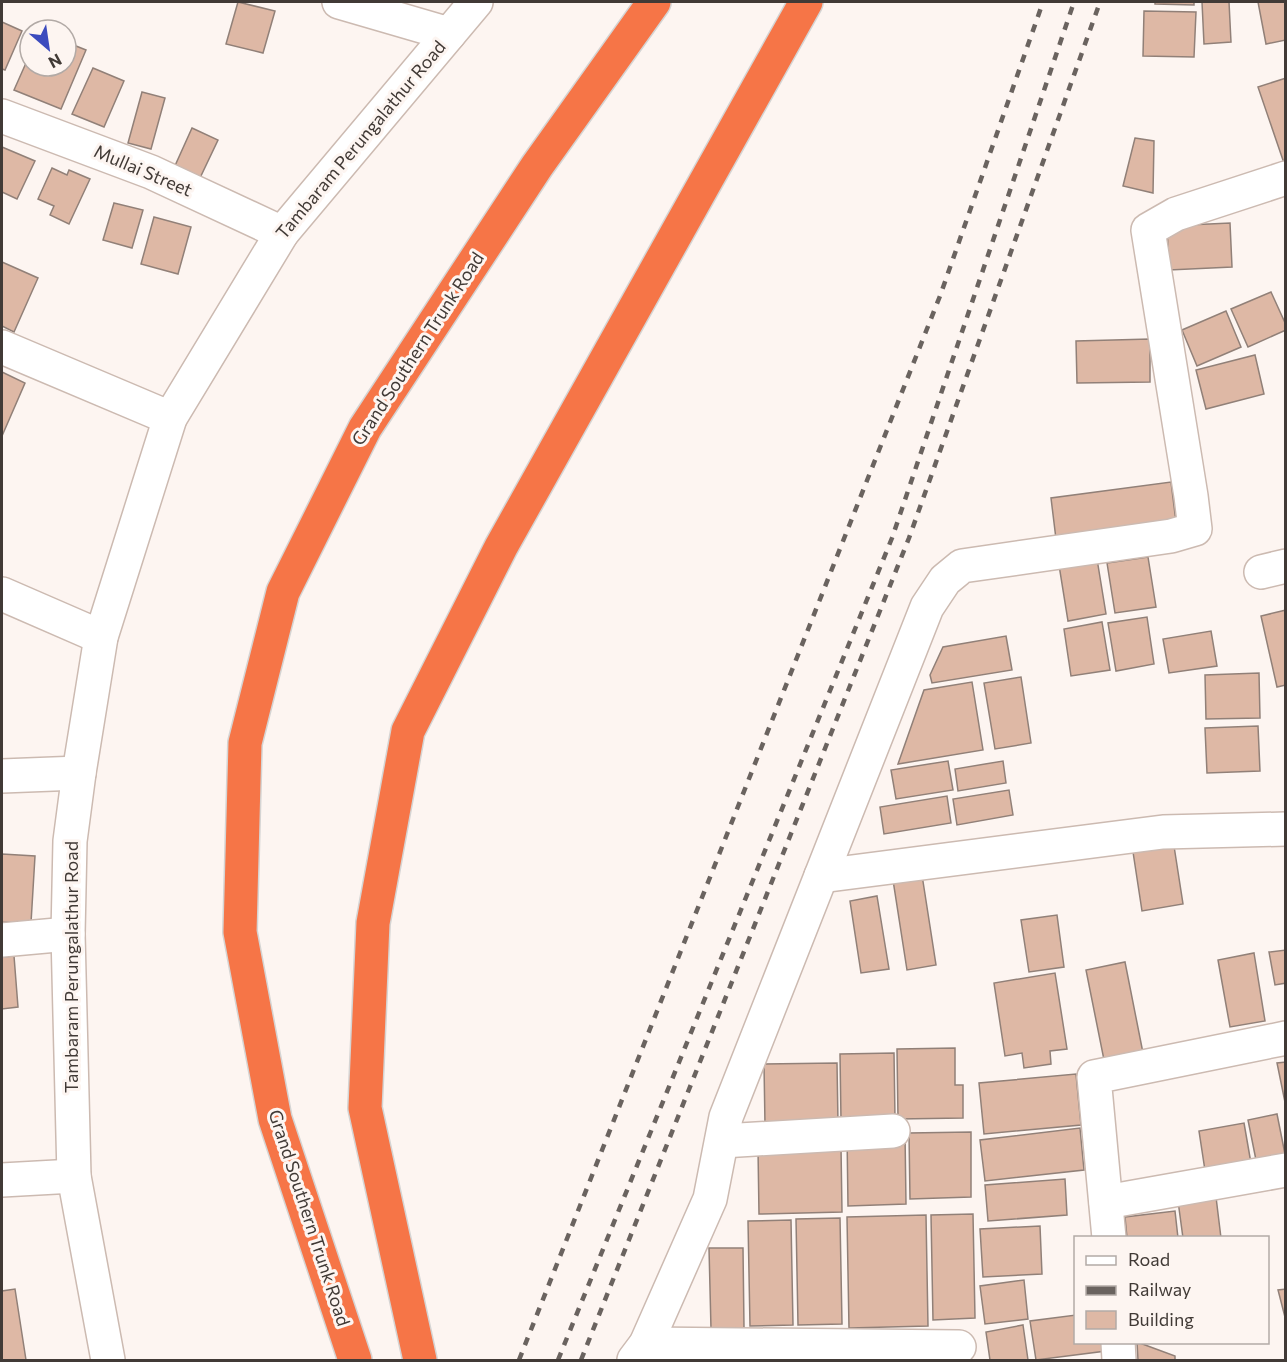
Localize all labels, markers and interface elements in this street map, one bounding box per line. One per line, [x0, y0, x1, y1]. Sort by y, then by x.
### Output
north arrow [18, 18, 78, 78]
street label: Tambaram Perungalathur Road [271, 36, 450, 243]
text: N [46, 50, 65, 73]
street label: Mullai Street [91, 139, 196, 201]
street label: Grand Southern Trunk Road [346, 248, 488, 449]
street label: Tambaram Perungalathur Road [60, 841, 82, 1093]
street label: Grand Southern Trunk Road [265, 1107, 355, 1329]
legend [1074, 1236, 1269, 1344]
text: Road [1128, 1248, 1170, 1270]
text: Railway [1128, 1278, 1191, 1300]
text: Building [1128, 1308, 1194, 1330]

